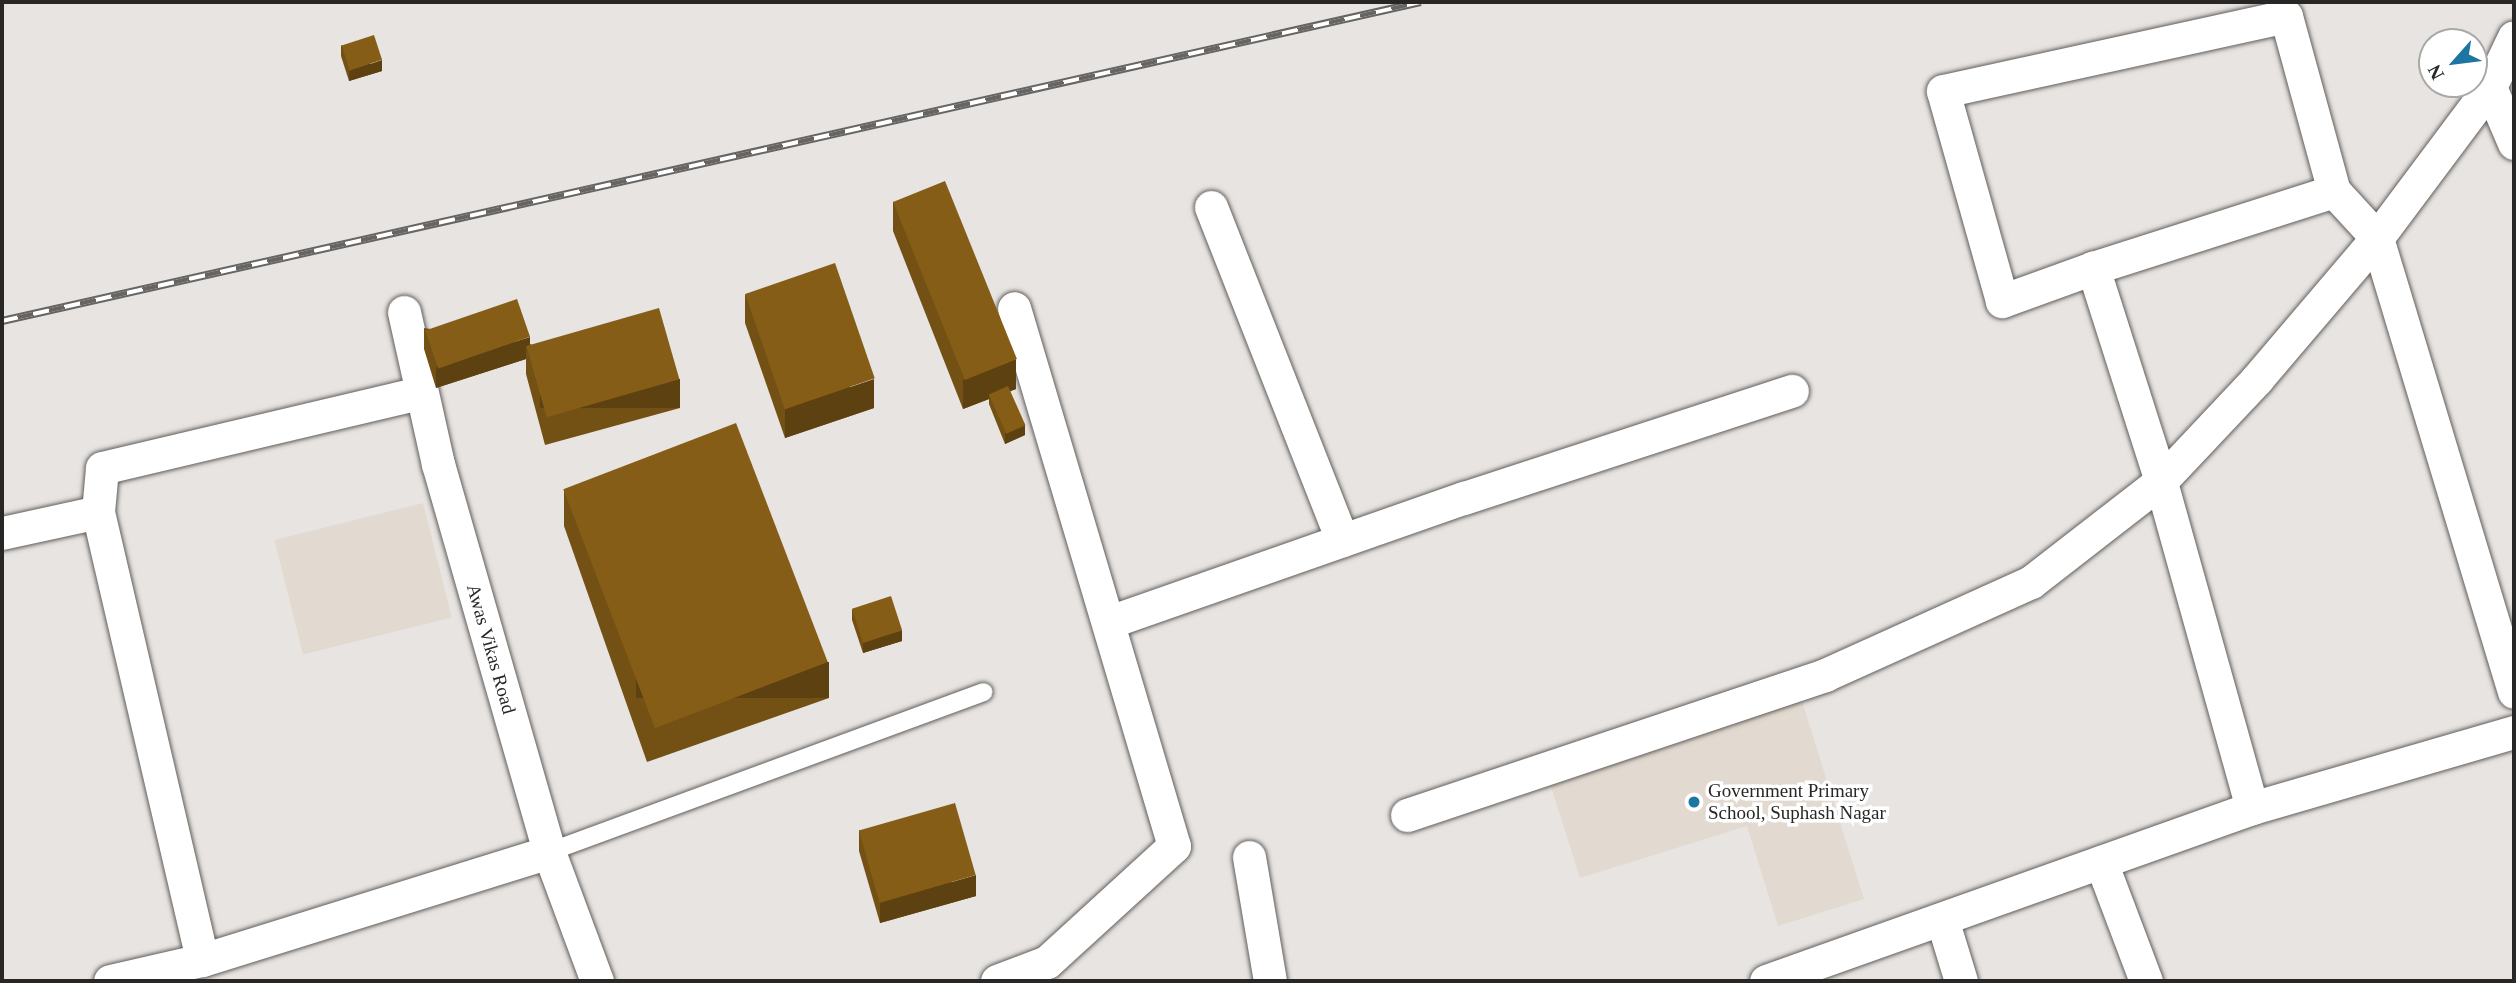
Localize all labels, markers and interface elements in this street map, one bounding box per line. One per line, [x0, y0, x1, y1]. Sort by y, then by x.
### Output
north arrow [2418, 28, 2488, 98]
text: N [2423, 61, 2448, 83]
street label: Awas Vikas Road [462, 581, 520, 717]
place label: Government Primary School, Suphash Nagar [1708, 780, 1886, 824]
marker: Government Primary School, Suphash Nagar [1686, 794, 1702, 810]

